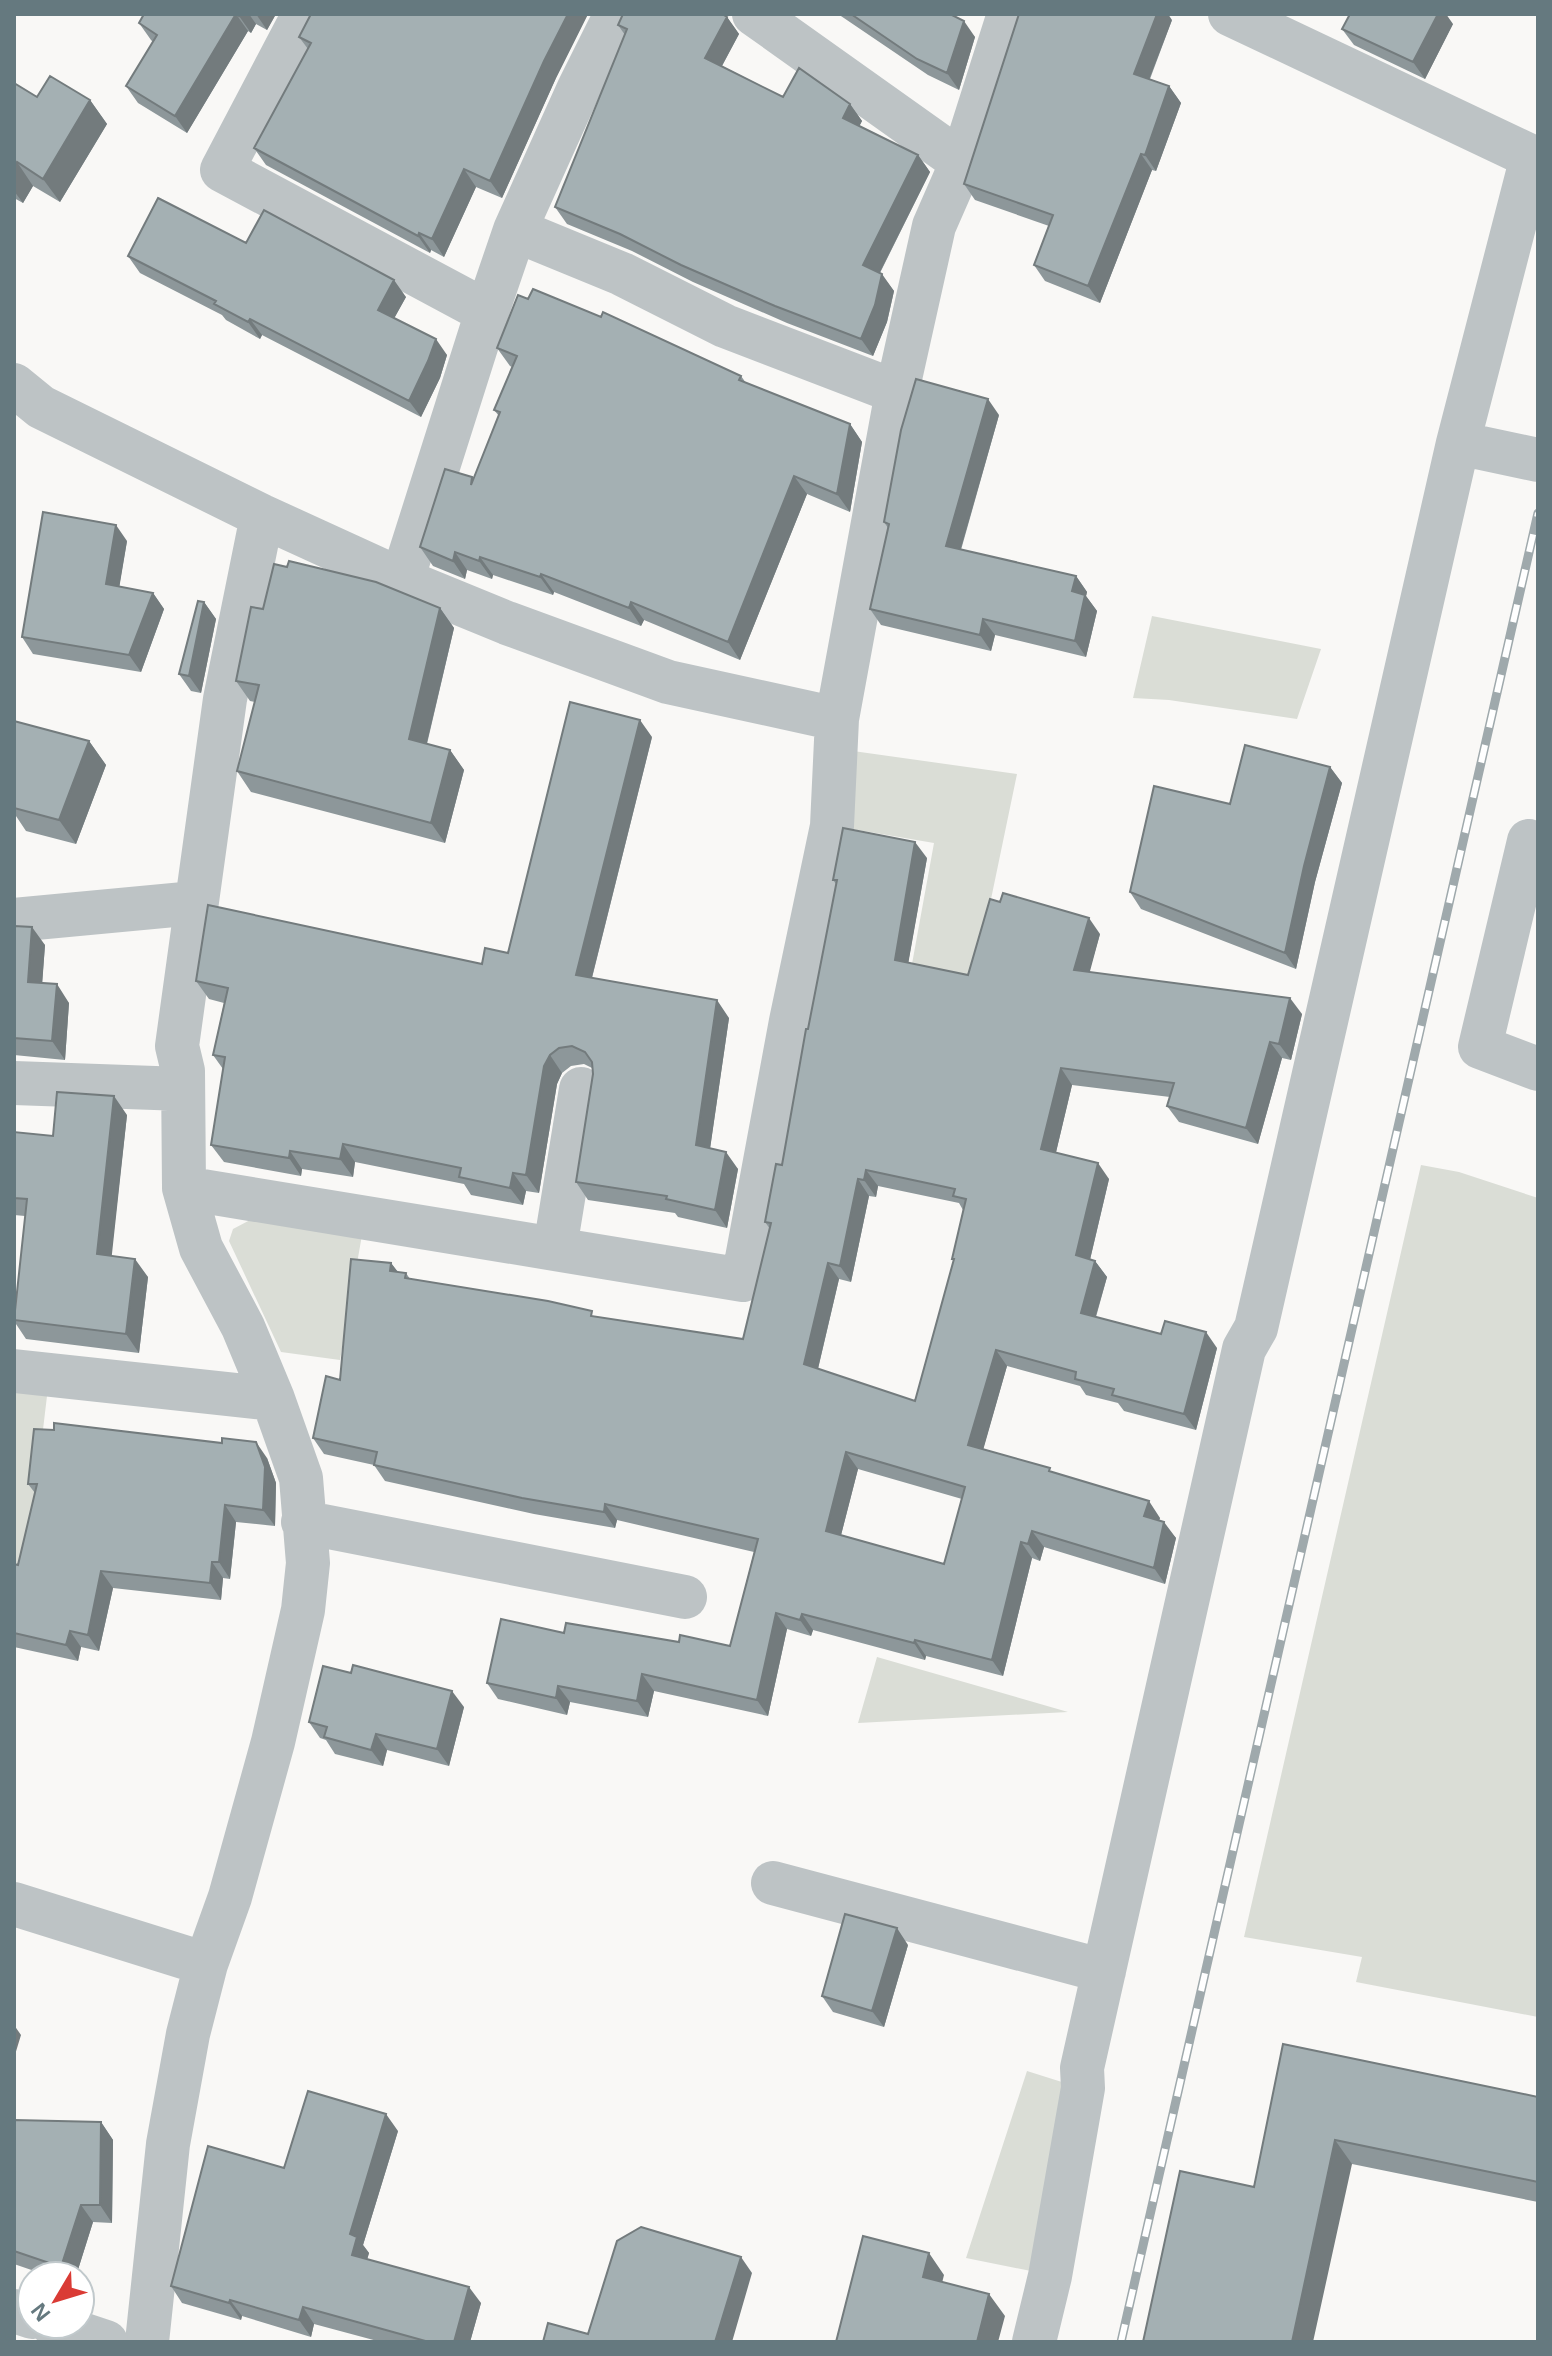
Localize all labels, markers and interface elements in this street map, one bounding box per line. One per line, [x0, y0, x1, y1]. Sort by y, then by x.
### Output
north arrow [16, 2260, 96, 2340]
text: N [26, 2298, 55, 2326]

